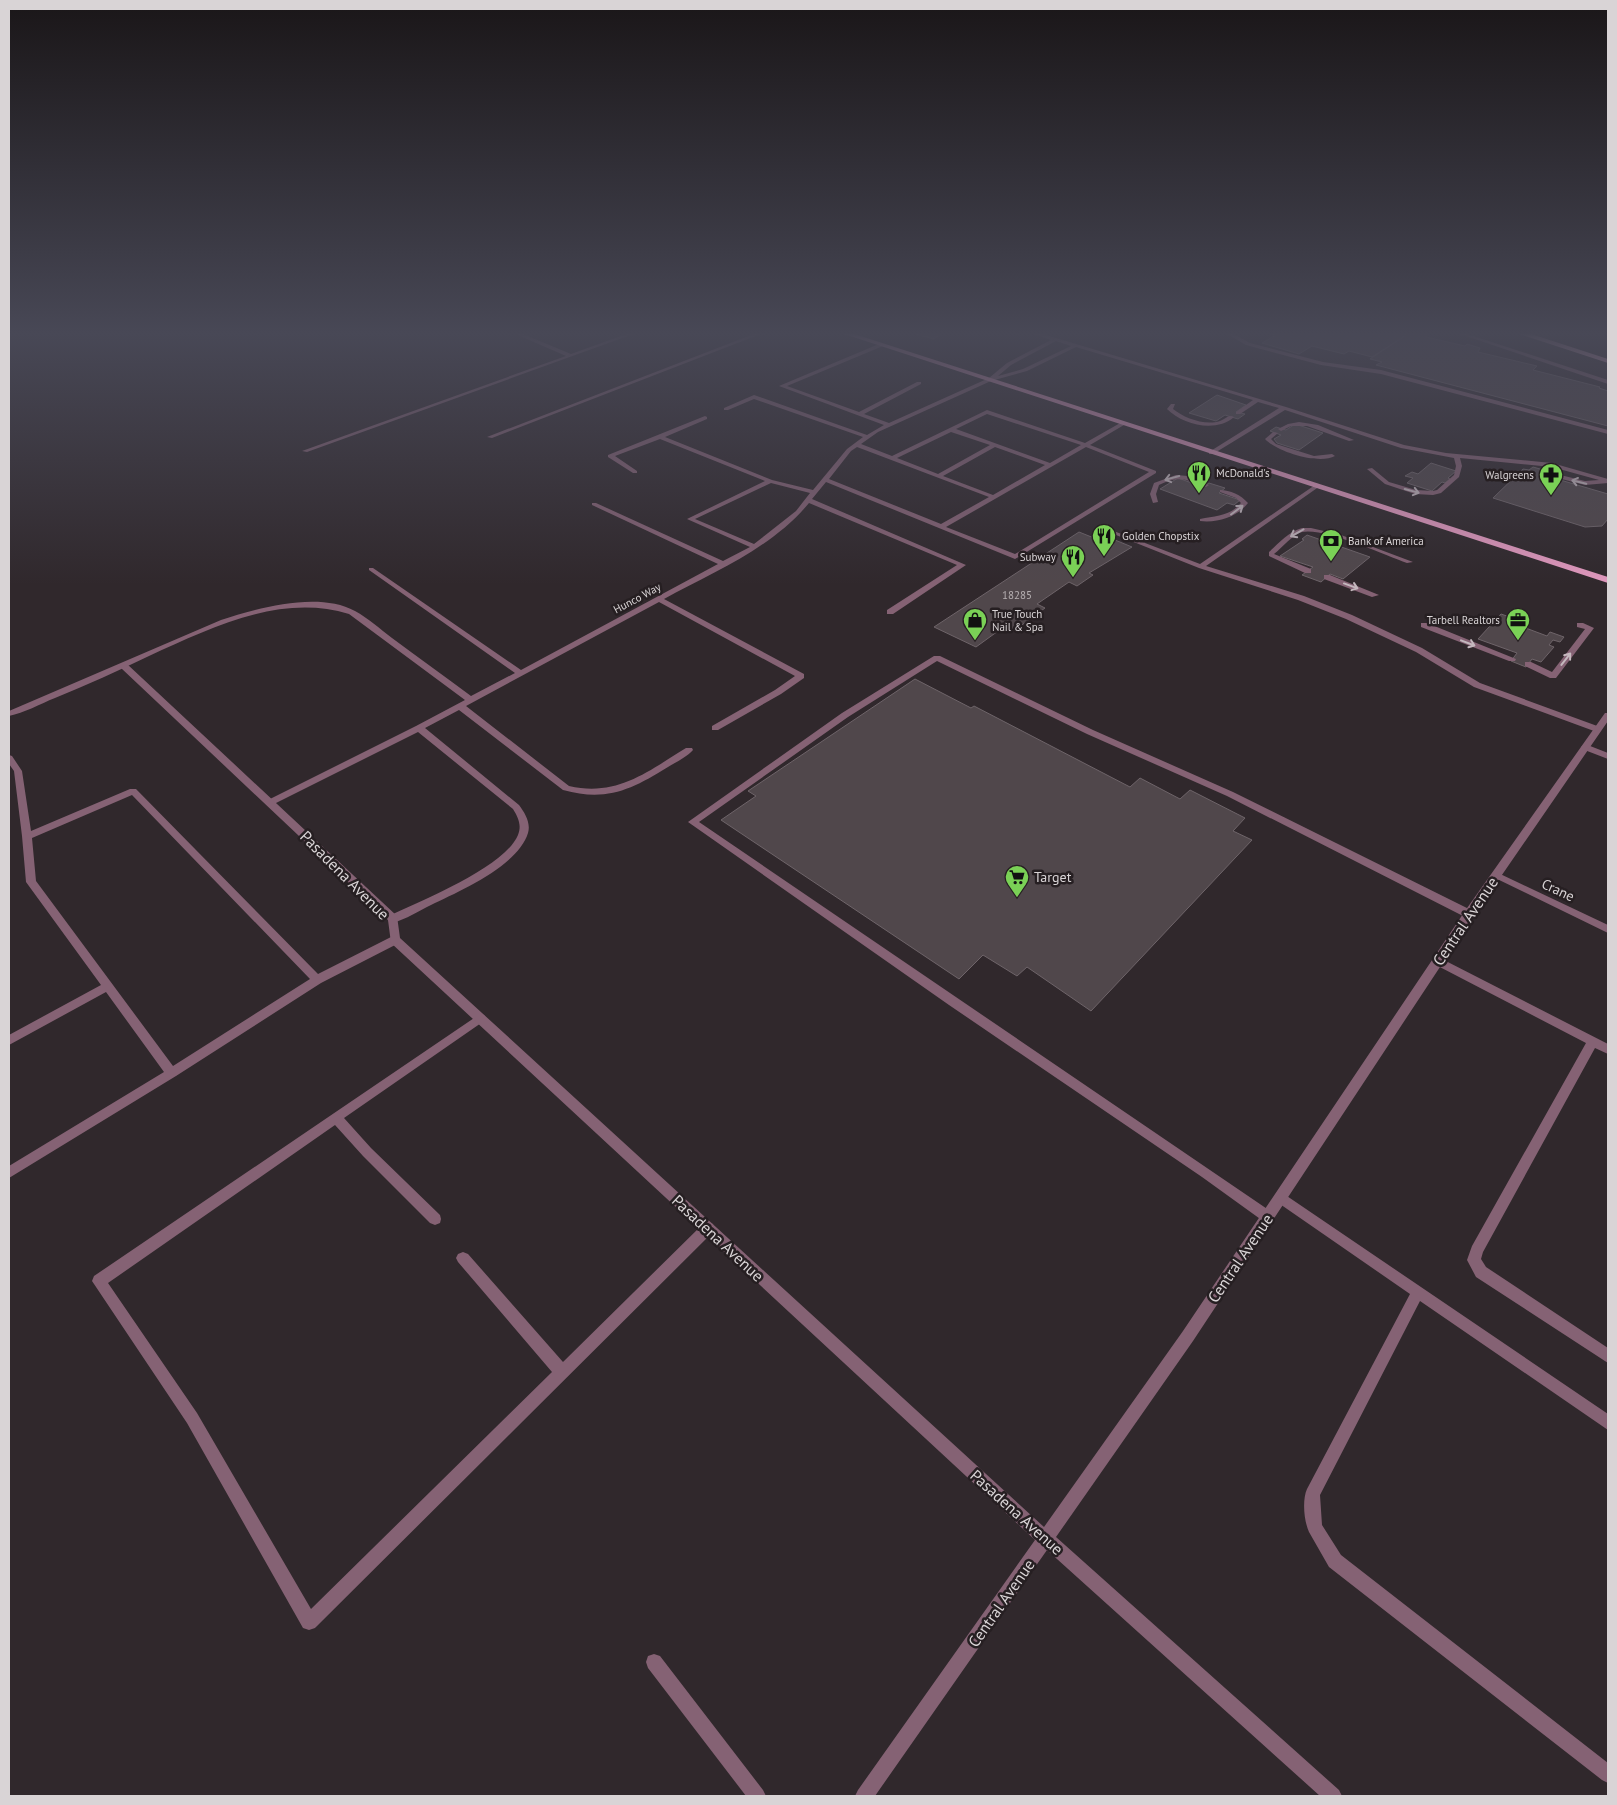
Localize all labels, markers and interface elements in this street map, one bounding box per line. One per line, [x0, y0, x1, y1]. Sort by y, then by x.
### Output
restaurant icon: McDonald's [1186, 460, 1212, 494]
pharmacy icon: Walgreens [1538, 462, 1564, 496]
place label: McDonald's [1216, 466, 1270, 480]
place label: Walgreens [1485, 468, 1534, 482]
one-way arrow [1164, 474, 1180, 483]
one-way arrow [1571, 477, 1587, 486]
one-way arrow [1404, 487, 1420, 496]
one-way arrow [1230, 505, 1243, 516]
restaurant icon: Golden Chopstix [1091, 523, 1117, 557]
one-way arrow [1290, 528, 1305, 538]
bank icon: Bank of America [1318, 528, 1344, 562]
place label: Golden Chopstix [1122, 529, 1200, 543]
place label: Bank of America [1348, 534, 1424, 548]
restaurant icon: Subway [1060, 544, 1086, 578]
place label: Subway [1020, 550, 1057, 564]
street label: Hunco Way [611, 579, 664, 616]
one-way arrow [1343, 582, 1358, 591]
house number: 18285 [1002, 588, 1032, 602]
shop icon: True Touch Nail & Spa [962, 607, 988, 641]
place label: True Touch Nail & Spa [992, 607, 1043, 634]
office icon: Tarbell Realtors [1505, 607, 1531, 641]
place label: Tarbell Realtors [1427, 613, 1500, 627]
one-way arrow [1460, 639, 1475, 648]
one-way arrow [1561, 652, 1571, 666]
street label: Pasadena Avenue [296, 826, 394, 924]
supermarket icon: Target [1004, 864, 1030, 898]
place label: Target [1034, 868, 1072, 886]
street label: Central Avenue [1428, 873, 1502, 969]
street label: Crane [1539, 875, 1577, 905]
street label: Pasadena Avenue [668, 1190, 768, 1286]
street label: Central Avenue [1203, 1210, 1277, 1306]
street label: Pasadena Avenue [966, 1465, 1068, 1559]
street label: Central Avenue [963, 1555, 1039, 1651]

